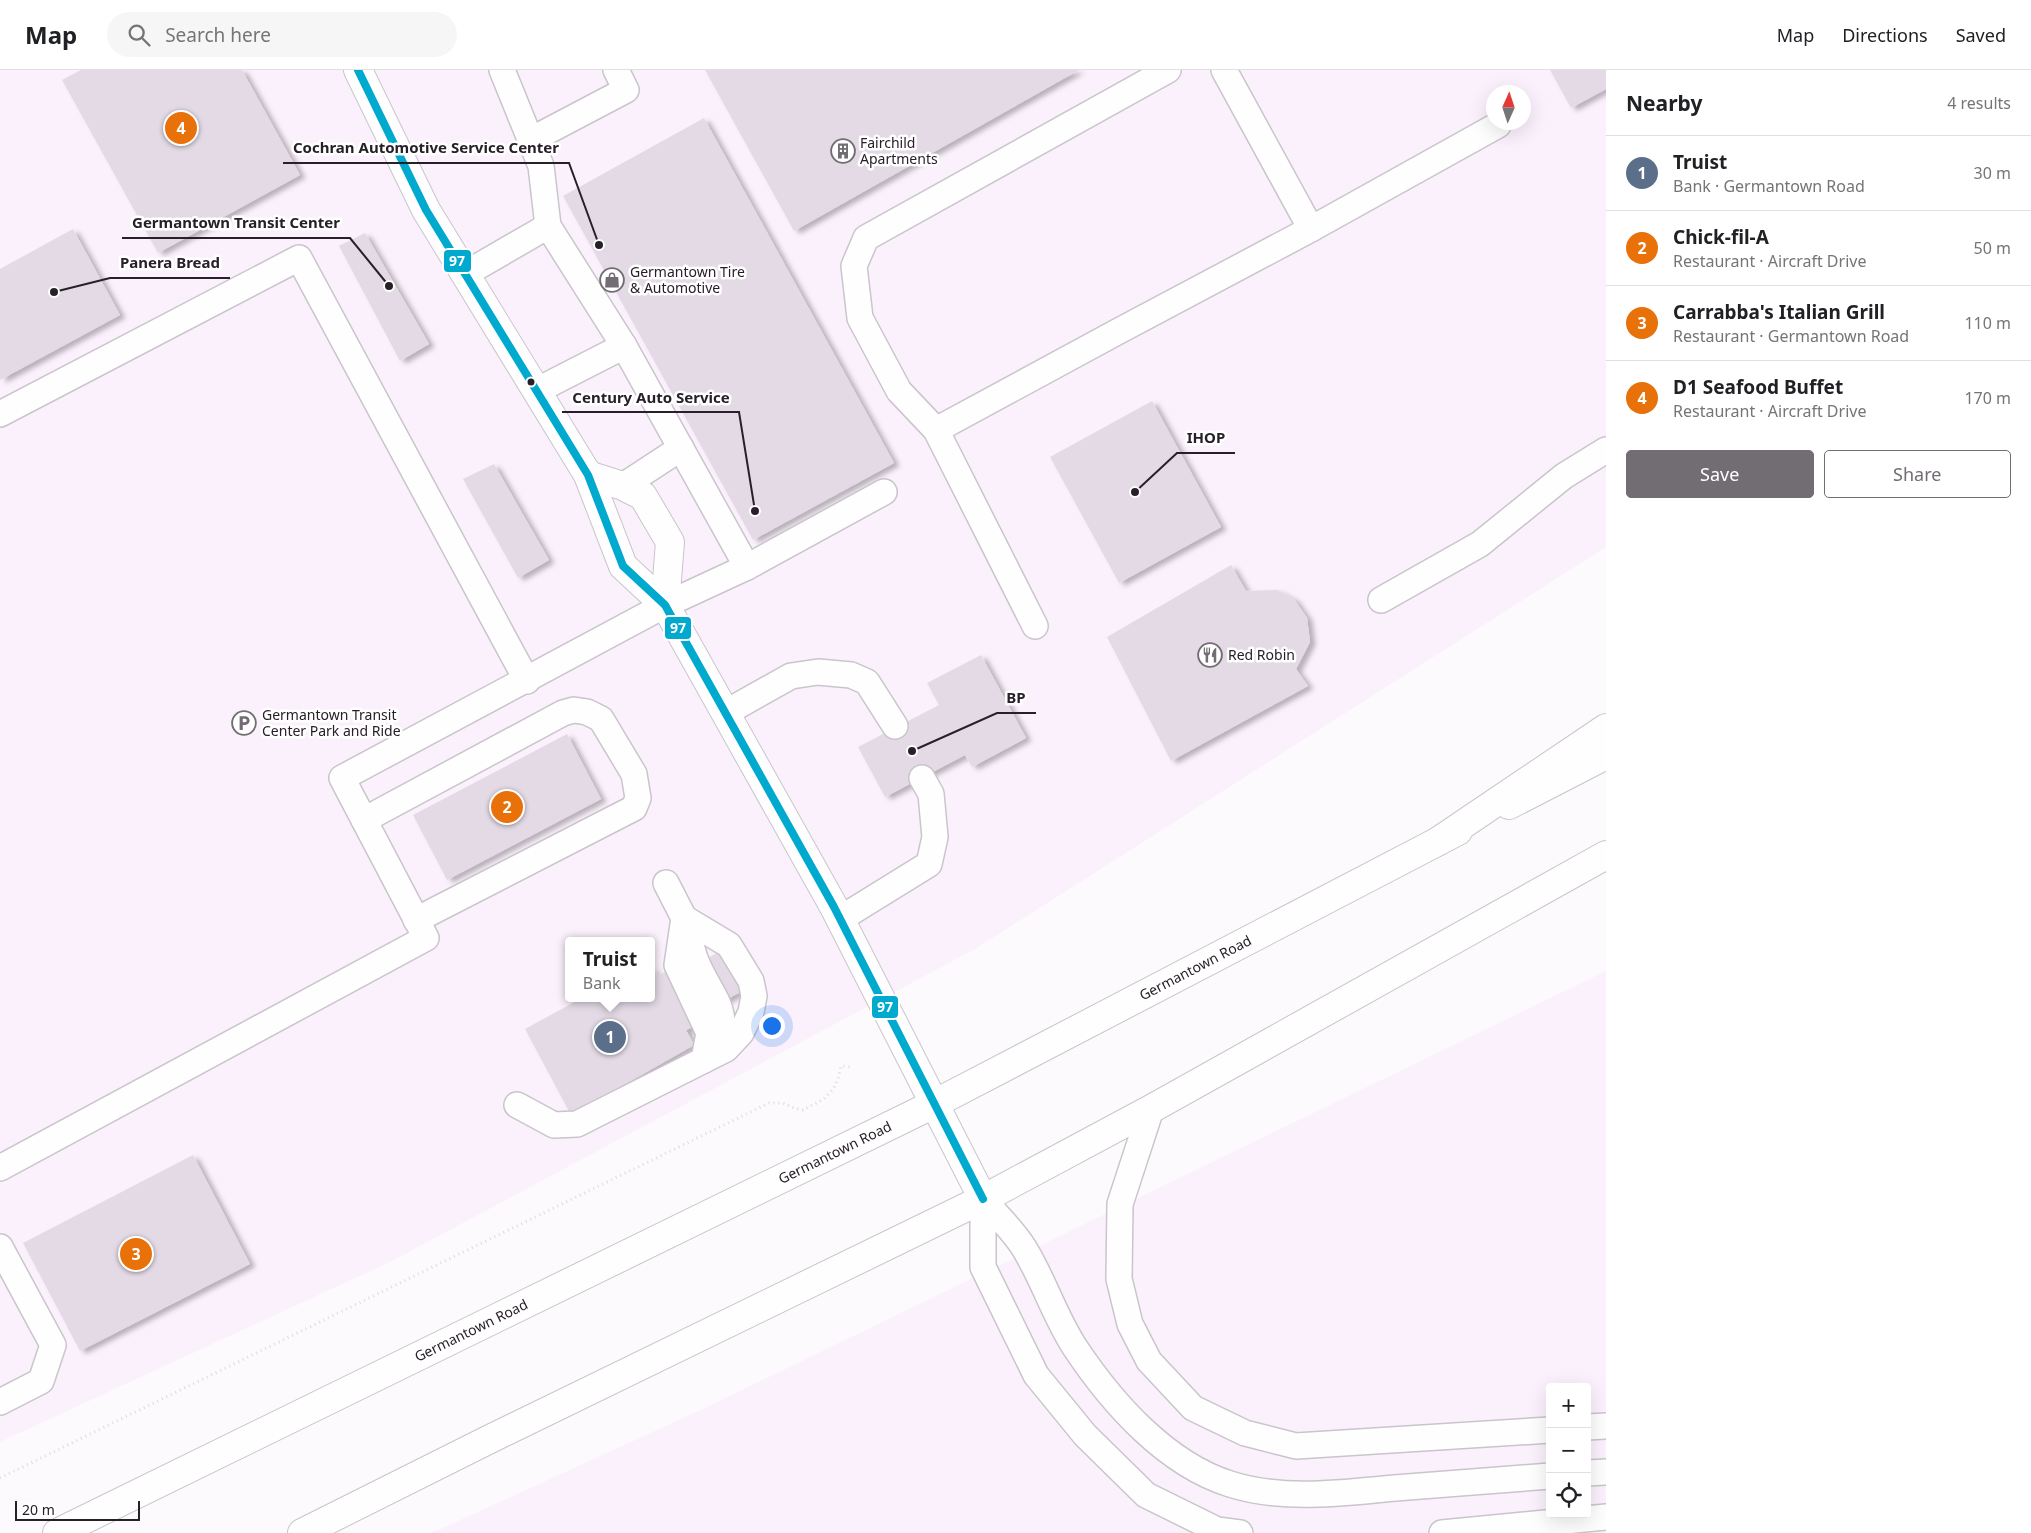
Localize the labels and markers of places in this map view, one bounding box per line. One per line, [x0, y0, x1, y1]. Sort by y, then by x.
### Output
pin: 4 [165, 109, 197, 147]
callout: Cochran Automotive Service Center [283, 133, 569, 163]
place label: Fairchild Apartments [860, 133, 938, 168]
building icon: Fairchild Apartments [830, 138, 856, 164]
callout: Germantown Transit Center [122, 208, 350, 238]
callout: Panera Bread [110, 248, 230, 278]
place label: Germantown Tire & Automotive [630, 262, 745, 297]
shop icon: Germantown Tire & Automotive [599, 267, 625, 293]
unlabelled marker [526, 377, 536, 387]
callout: Century Auto Service [562, 382, 739, 412]
callout: IHOP [1177, 423, 1235, 453]
restaurant icon: Red Robin [1197, 642, 1223, 668]
place label: Red Robin [1228, 645, 1295, 664]
callout: BP [997, 683, 1036, 713]
place label: Germantown Transit Center Park and Ride [262, 705, 401, 740]
parking icon: Germantown Transit Center Park and Ride [231, 710, 257, 736]
pin: 2 [491, 788, 523, 826]
pin: 1 [594, 1018, 626, 1056]
pin: 3 [120, 1235, 152, 1273]

